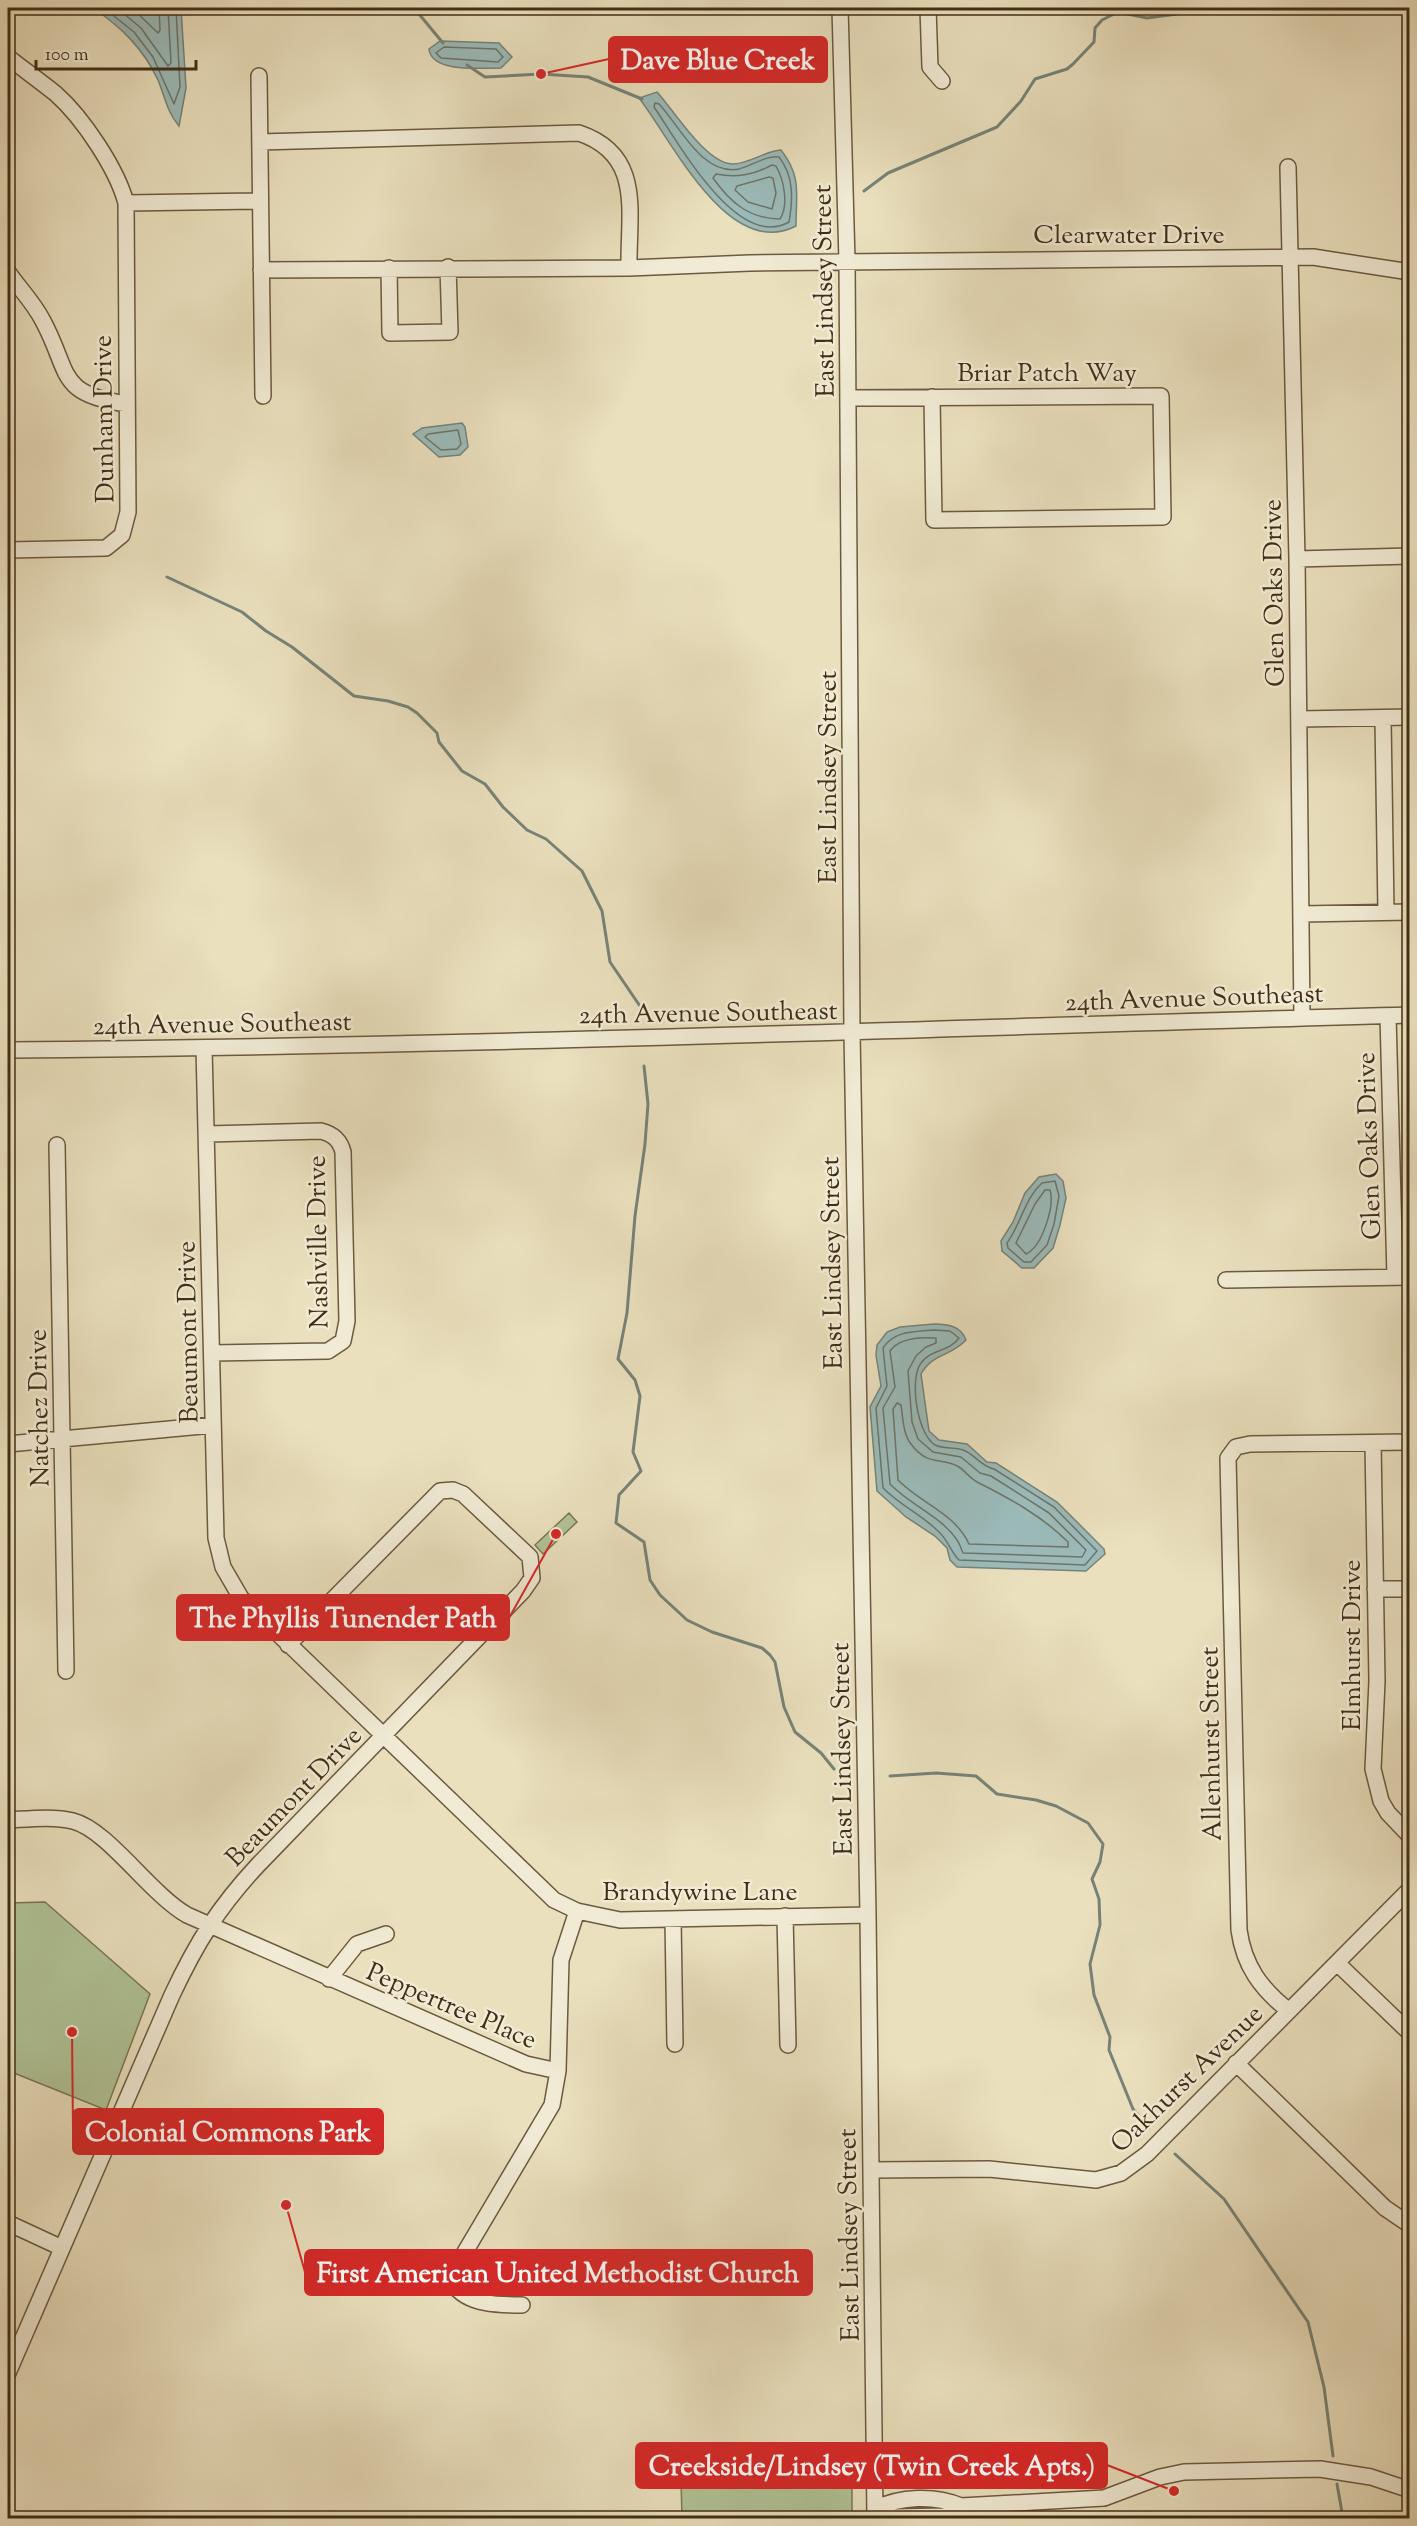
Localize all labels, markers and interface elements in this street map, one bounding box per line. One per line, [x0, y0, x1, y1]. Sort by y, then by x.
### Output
scale bar [36, 33, 196, 71]
callout: Dave Blue Creek [609, 37, 827, 82]
text: 100 m [45, 43, 89, 69]
text: Dave Blue Creek [621, 43, 815, 82]
street label: East Lindsey Street [805, 184, 846, 398]
street label: Clearwater Drive [1033, 218, 1225, 255]
street label: Dunham Drive [86, 335, 125, 503]
street label: Briar Patch Way [957, 356, 1137, 393]
street label: Glen Oaks Drive [1255, 499, 1296, 687]
street label: East Lindsey Street [811, 671, 848, 883]
street label: 24th Avenue Southeast [1064, 976, 1324, 1023]
street label: 24th Avenue Southeast [578, 994, 838, 1035]
street label: 24th Avenue Southeast [92, 1005, 352, 1046]
street label: Glen Oaks Drive [1349, 1051, 1392, 1240]
street label: Nashville Drive [299, 1155, 340, 1329]
street label: East Lindsey Street [813, 1156, 854, 1370]
street label: Beaumont Drive [169, 1240, 210, 1424]
street label: Natchez Drive [21, 1329, 60, 1487]
street label: Elmhurst Drive [1335, 1559, 1372, 1731]
callout: The Phyllis Tunender Path [177, 1595, 509, 1640]
text: The Phyllis Tunender Path [189, 1601, 497, 1640]
street label: East Lindsey Street [823, 1642, 864, 1856]
street label: Allenhurst Street [1192, 1646, 1233, 1841]
street label: Beaumont Drive [218, 1719, 372, 1876]
street label: Brandywine Lane [602, 1875, 798, 1912]
street label: Peppertree Place [360, 1955, 542, 2060]
street label: Oakhurst Avenue [1103, 1997, 1272, 2162]
callout: Colonial Commons Park [73, 2109, 383, 2154]
text: Colonial Commons Park [85, 2115, 371, 2154]
street label: East Lindsey Street [830, 2128, 871, 2342]
callout: First American United Methodist Church [305, 2250, 812, 2295]
text: First American United Methodist Church [317, 2256, 799, 2295]
callout: Creekside/Lindsey (Twin Creek Apts.) [636, 2443, 1107, 2488]
text: Creekside/Lindsey (Twin Creek Apts.) [649, 2449, 1095, 2488]

